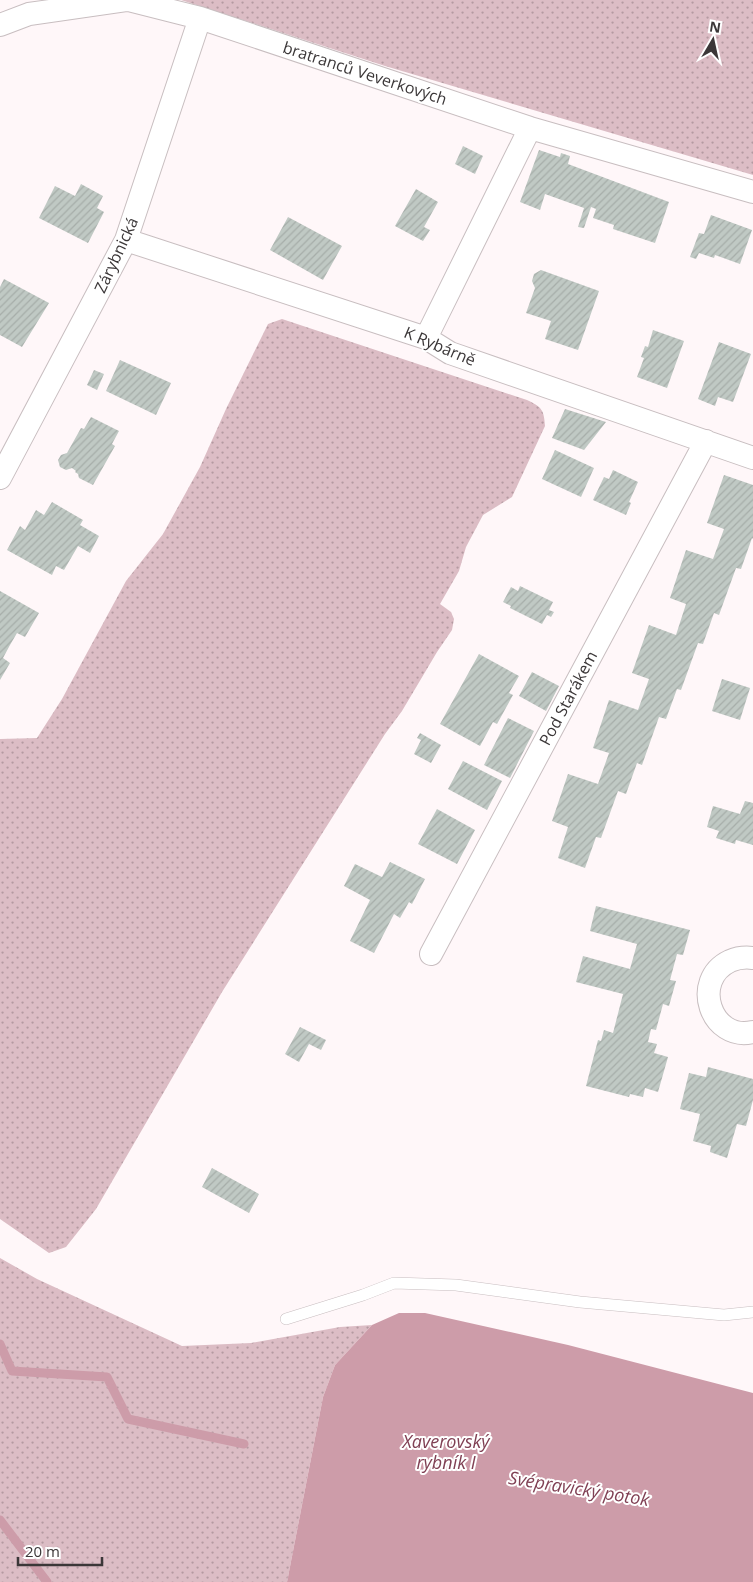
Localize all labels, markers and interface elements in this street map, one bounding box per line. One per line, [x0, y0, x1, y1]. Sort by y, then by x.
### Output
north arrow [688, 15, 738, 65]
text: N [708, 16, 722, 37]
street label: bratranců Veverkových [280, 36, 450, 110]
street label: Zárybnická [89, 214, 143, 296]
street label: K Rybárně [401, 321, 479, 371]
street label: Pod Starákem [534, 647, 602, 749]
water label: Xaverovský rybník I [401, 1429, 491, 1474]
water label: Svépravický potok [507, 1465, 652, 1511]
scale bar [18, 1534, 101, 1566]
text: 20 m [25, 1541, 60, 1561]

